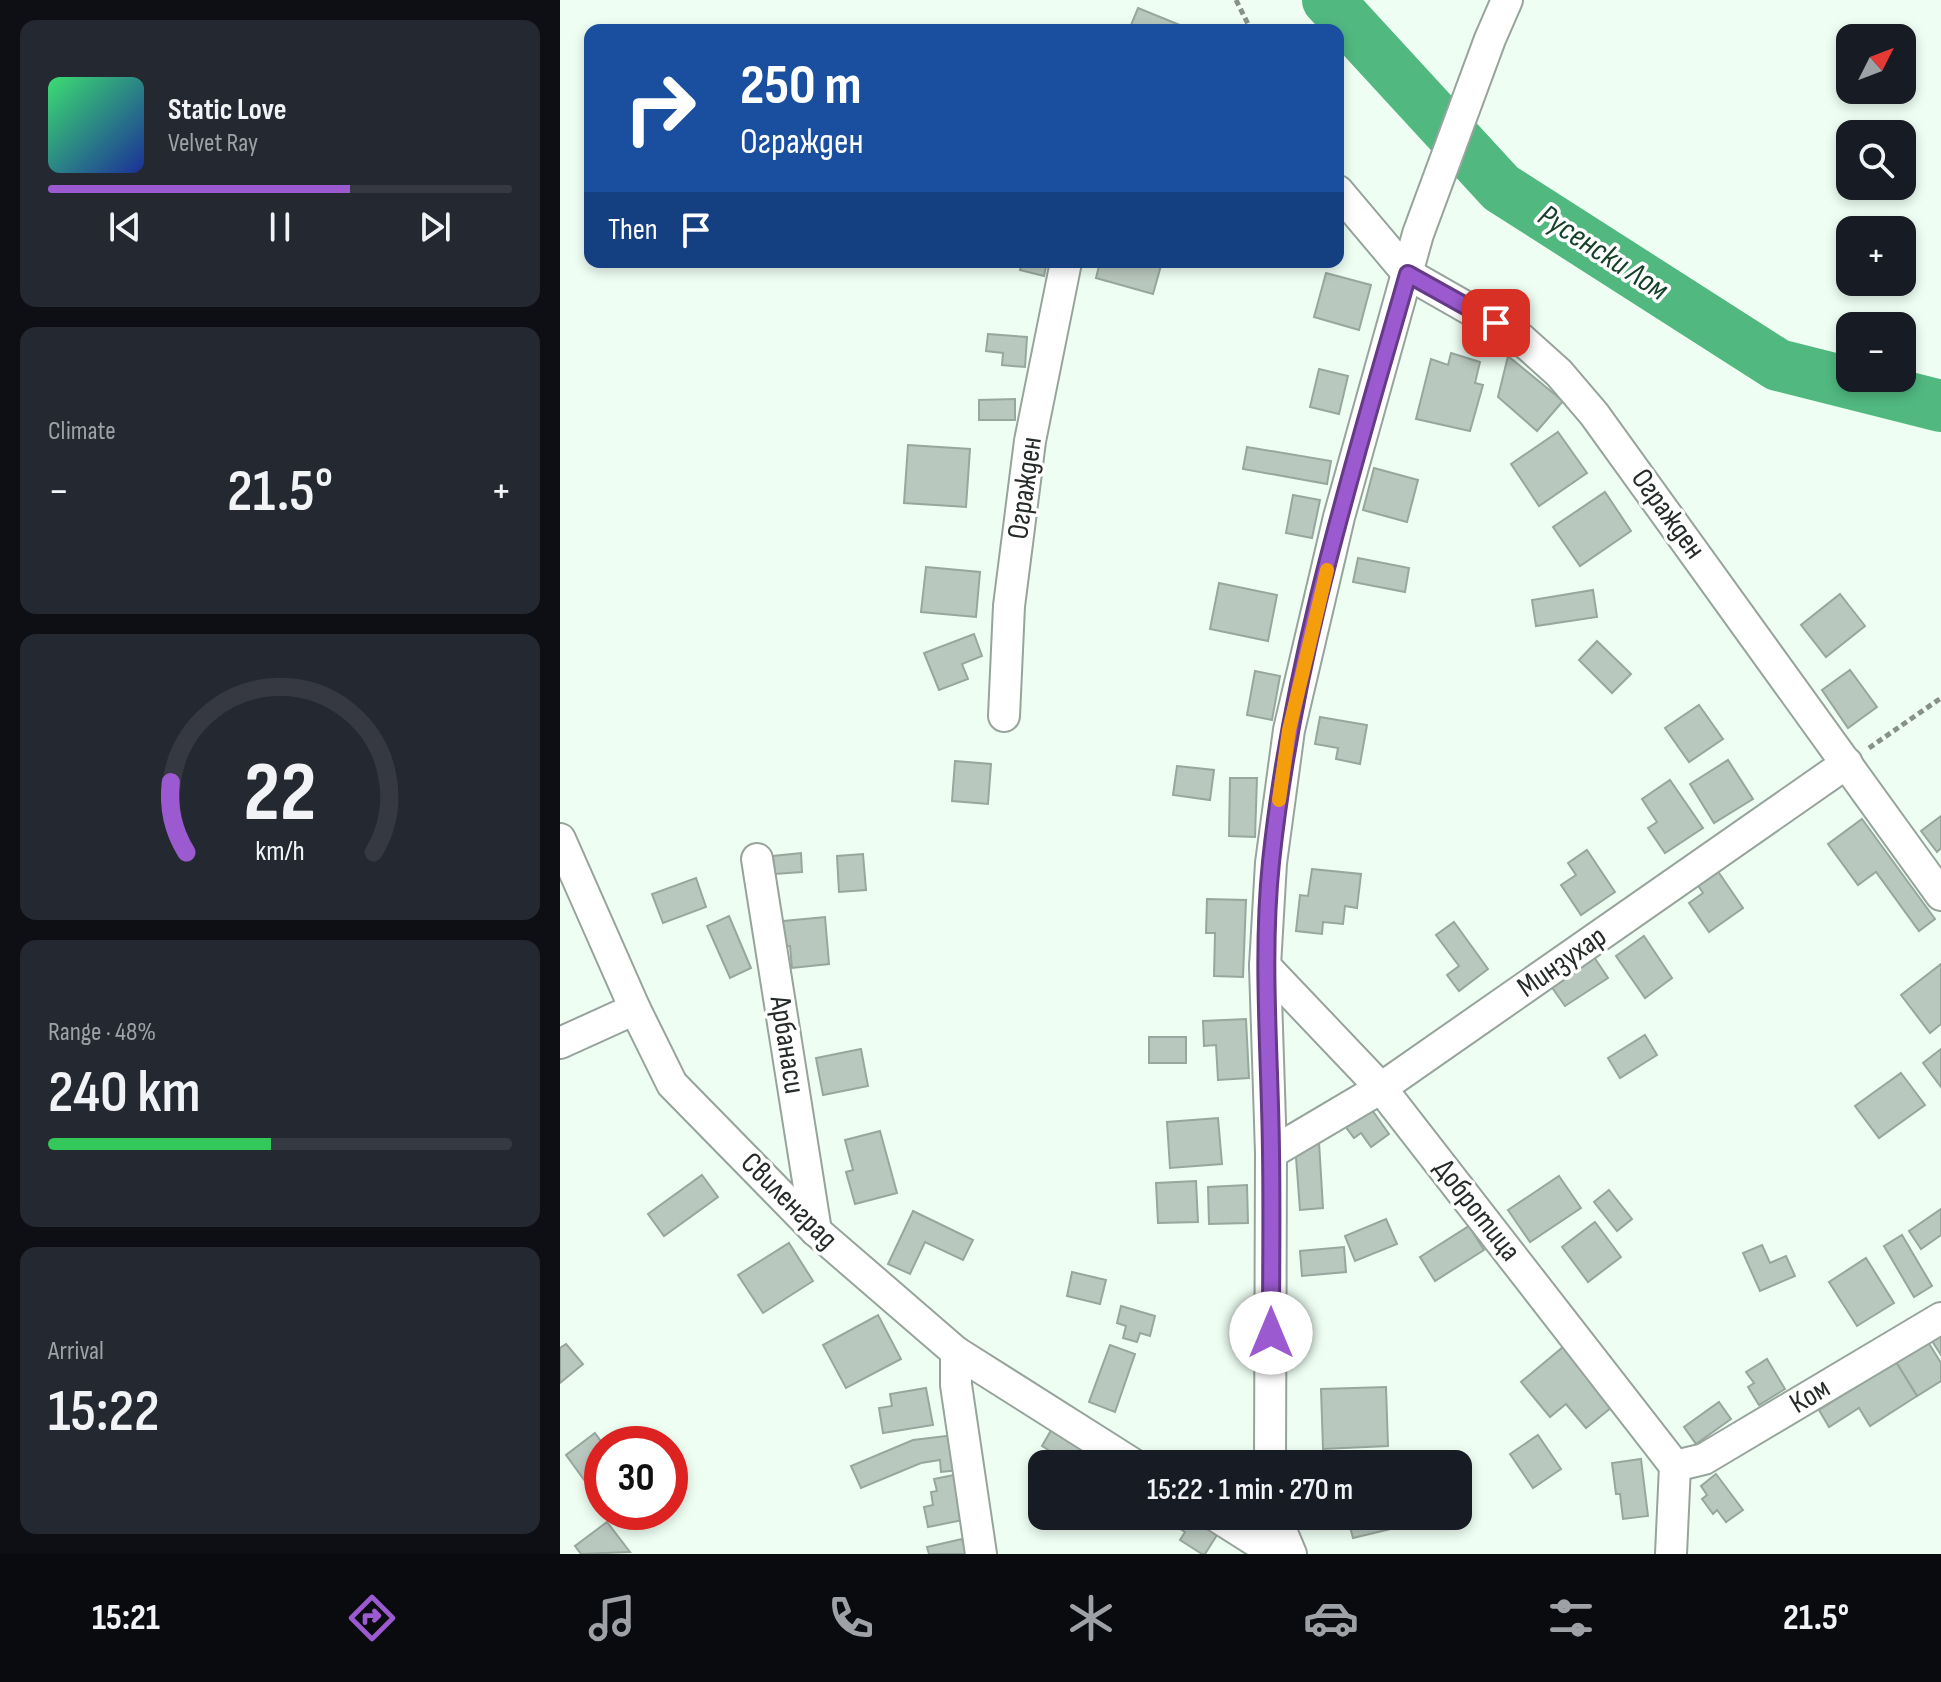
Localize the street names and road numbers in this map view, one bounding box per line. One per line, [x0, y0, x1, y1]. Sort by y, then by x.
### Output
street label: Огражден [1000, 435, 1050, 541]
street label: Огражден [1623, 462, 1713, 566]
street label: Минзухар [1511, 919, 1613, 1005]
street label: Арбанаси [761, 993, 812, 1096]
street label: Свиленград [733, 1145, 845, 1257]
street label: Добротица [1426, 1152, 1528, 1268]
street label: Ком [1783, 1370, 1837, 1422]

